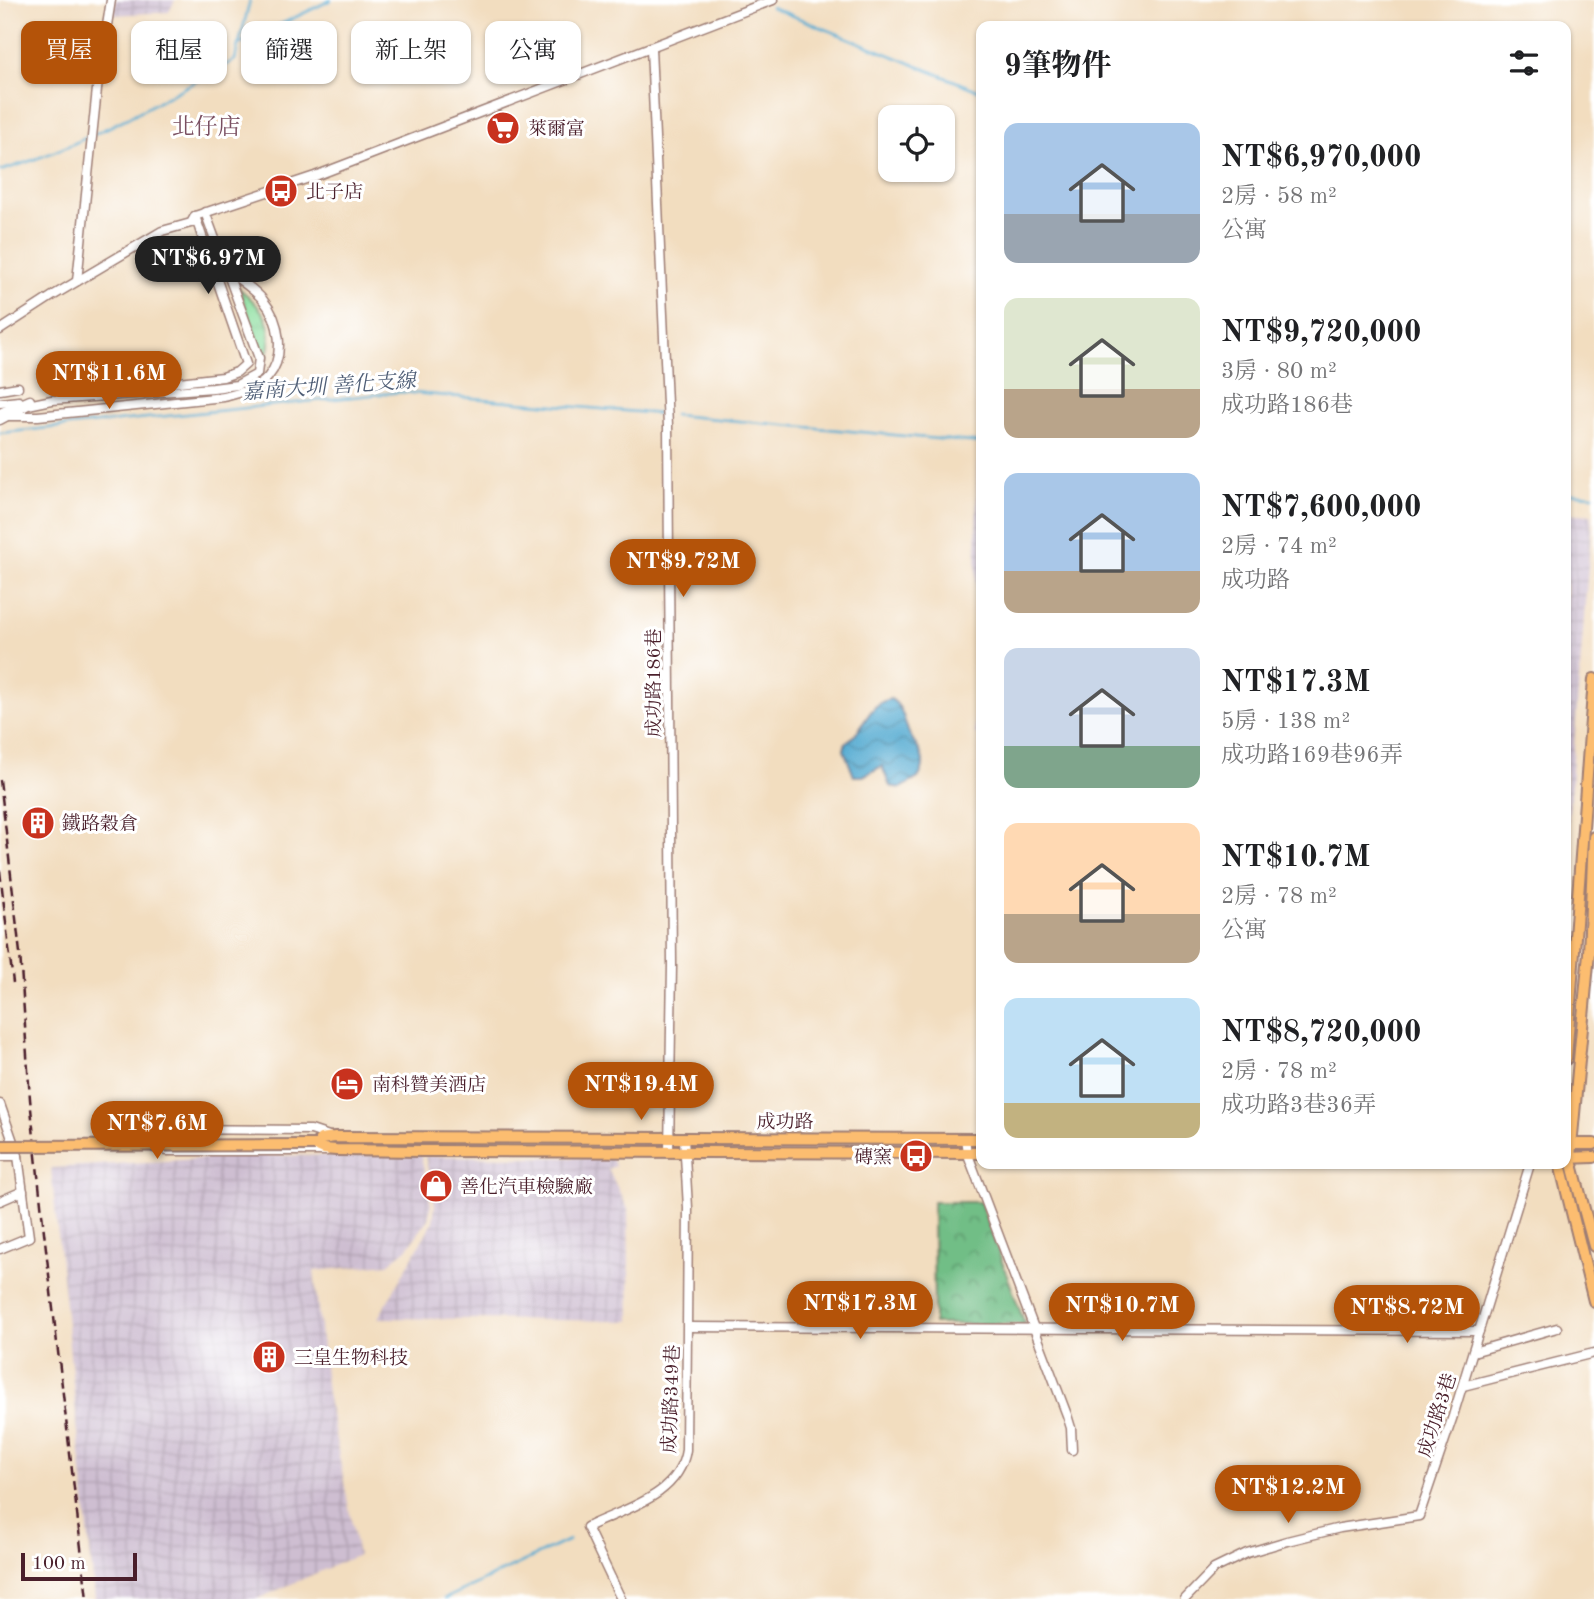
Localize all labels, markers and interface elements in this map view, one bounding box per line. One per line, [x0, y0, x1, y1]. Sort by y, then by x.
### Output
chip: 買屋 [21, 21, 117, 84]
chip: 租屋 [131, 21, 227, 84]
chip: 篩選 [241, 21, 337, 84]
chip: 新上架 [351, 21, 471, 84]
chip: 公寓 [485, 21, 581, 84]
icon: filters [1505, 44, 1543, 82]
text: 9筆物件 [1004, 52, 1111, 82]
map controls [878, 105, 955, 182]
button: locate [878, 105, 955, 182]
supermarket icon: 萊爾富 [484, 109, 522, 147]
district label: 北仔店 [172, 114, 241, 139]
place label: 萊爾富 [528, 118, 585, 140]
text: NT$6,970,000 [1221, 143, 1421, 173]
icon: home [1060, 151, 1144, 235]
bus stop icon: 北子店 [262, 172, 300, 210]
place label: 北子店 [306, 182, 363, 203]
text: 2房 · 58 m² [1221, 185, 1337, 208]
text: 公寓 [1221, 219, 1267, 242]
pin: NT$6.97M [136, 236, 280, 296]
text: NT$6.97M [151, 247, 265, 270]
text: NT$9,720,000 [1221, 318, 1421, 348]
icon: home [1060, 326, 1144, 410]
pin: NT$11.6M [37, 352, 181, 411]
text: 3房 · 80 m² [1221, 360, 1337, 383]
text: NT$11.6M [52, 362, 166, 385]
water label: 嘉南大圳 善化支線 [241, 369, 419, 404]
text: 成功路186巷 [1221, 394, 1353, 417]
text: NT$7,600,000 [1221, 493, 1421, 523]
icon: home [1060, 501, 1144, 585]
text: 2房 · 74 m² [1221, 535, 1337, 558]
pin: NT$9.72M [611, 540, 755, 599]
text: NT$9.72M [626, 550, 740, 573]
text: 成功路 [1221, 569, 1290, 592]
street label: 成功路186巷 [644, 628, 665, 738]
text: NT$17.3M [1221, 668, 1370, 698]
icon: home [1060, 676, 1144, 760]
text: 5房 · 138 m² [1221, 710, 1350, 733]
text: 成功路169巷96弄 [1221, 744, 1403, 767]
building icon: 鐵路穀倉 [19, 804, 57, 842]
place label: 鐵路穀倉 [62, 813, 138, 835]
text: NT$10.7M [1221, 843, 1370, 873]
icon: home [1060, 851, 1144, 935]
text: 2房 · 78 m² [1221, 885, 1337, 908]
text: 公寓 [1221, 919, 1267, 942]
text: NT$8,720,000 [1221, 1018, 1421, 1048]
icon: home [1060, 1026, 1144, 1110]
text: 2房 · 78 m² [1221, 1060, 1337, 1083]
pin: NT$19.4M [569, 1062, 713, 1122]
hotel icon: 南科贊美酒店 [328, 1065, 366, 1103]
text: NT$19.4M [584, 1073, 698, 1096]
place label: 南科贊美酒店 [372, 1074, 486, 1096]
text: 成功路3巷36弄 [1221, 1094, 1376, 1117]
pin: NT$7.6M [92, 1102, 222, 1161]
text: NT$7.6M [107, 1112, 207, 1135]
street label: 成功路 [756, 1112, 814, 1133]
bus stop icon: 磚窯 [897, 1137, 935, 1175]
place label: 磚窯 [854, 1146, 892, 1168]
shop icon: 善化汽車檢驗廠 [417, 1167, 455, 1205]
place label: 善化汽車檢驗廠 [460, 1176, 593, 1198]
pin: NT$17.3M [788, 1282, 932, 1341]
pin: NT$10.7M [1050, 1284, 1194, 1343]
pin: NT$8.72M [1335, 1286, 1479, 1345]
text: NT$17.3M [803, 1292, 917, 1315]
text: NT$10.7M [1065, 1294, 1179, 1317]
text: NT$8.72M [1350, 1296, 1464, 1319]
building icon: 三皇生物科技 [250, 1338, 288, 1376]
street label: 成功路349巷 [659, 1344, 684, 1454]
place label: 三皇生物科技 [294, 1347, 408, 1369]
street label: 成功路3巷 [1414, 1371, 1461, 1460]
pin: NT$12.2M [1216, 1466, 1360, 1525]
text: NT$12.2M [1231, 1476, 1345, 1499]
scale bar [21, 1550, 136, 1582]
text: 100 m [32, 1555, 85, 1574]

